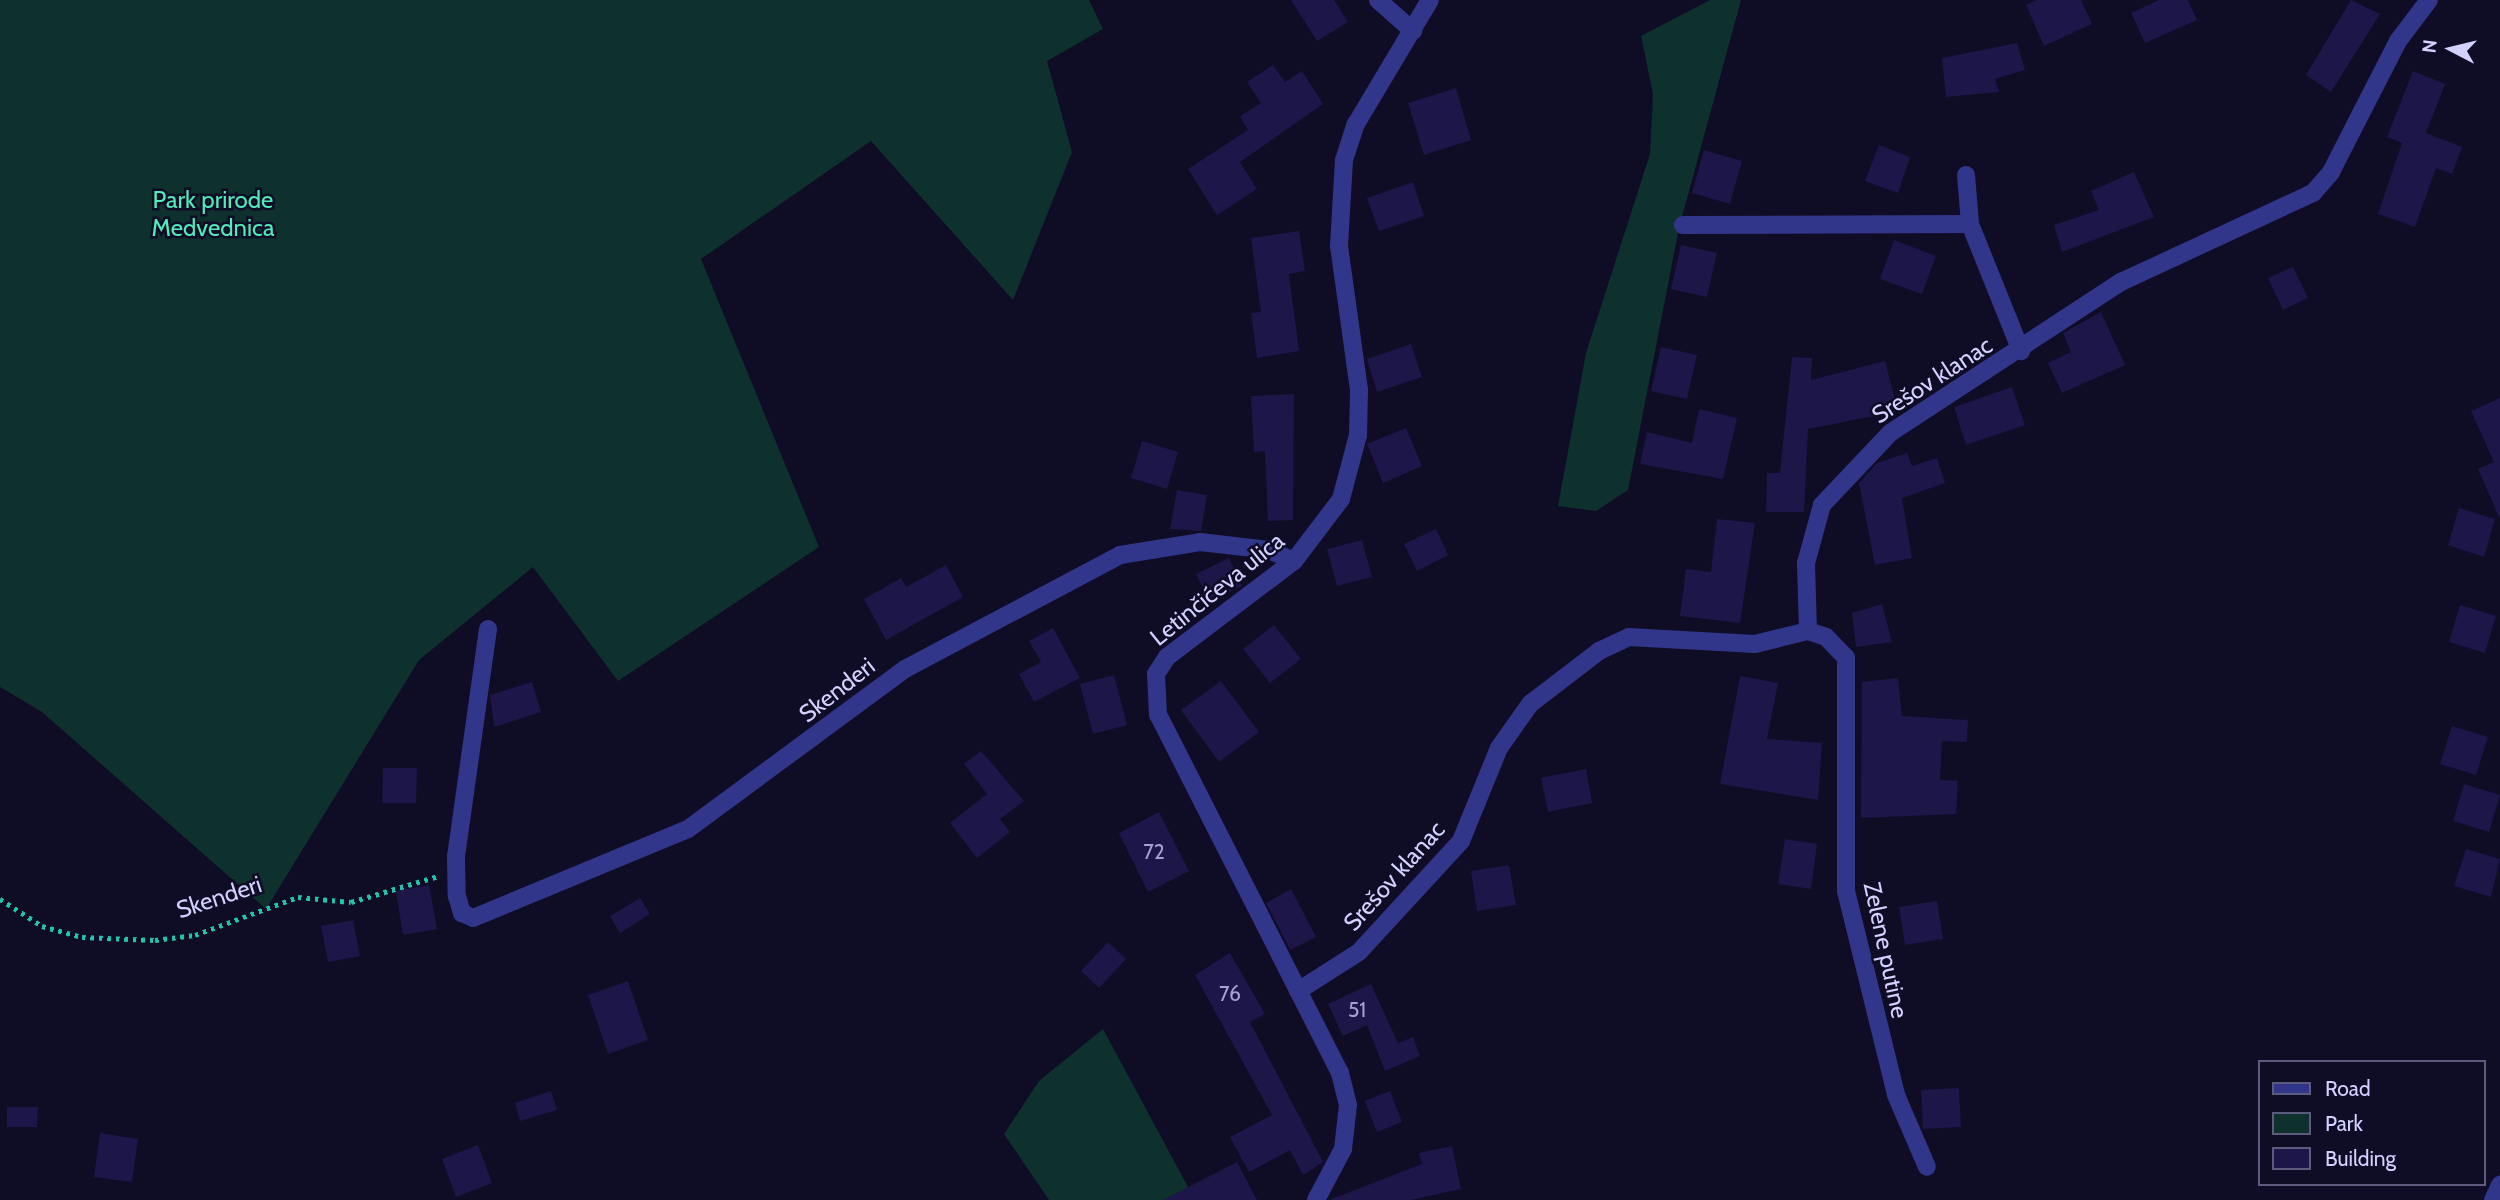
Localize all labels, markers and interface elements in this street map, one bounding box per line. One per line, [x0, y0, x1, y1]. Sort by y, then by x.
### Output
north arrow [2416, 14, 2486, 84]
text: N [2417, 38, 2442, 54]
park label: Park prirode Medvednica [152, 186, 274, 242]
street label: Srešov klanac [1867, 331, 1997, 429]
street label: Letinčićeva ulica [1144, 526, 1290, 652]
street label: Skenderi [793, 652, 881, 728]
street label: Srešov klanac [1337, 815, 1451, 937]
house number: 72 [1143, 839, 1165, 865]
street label: Skenderi [173, 870, 265, 924]
street label: Zelene putine [1858, 879, 1914, 1021]
house number: 76 [1219, 981, 1241, 1007]
house number: 51 [1348, 997, 1366, 1023]
legend [2258, 1060, 2486, 1186]
text: Road [2325, 1076, 2371, 1101]
text: Park [2325, 1111, 2363, 1136]
text: Building [2325, 1146, 2396, 1171]

